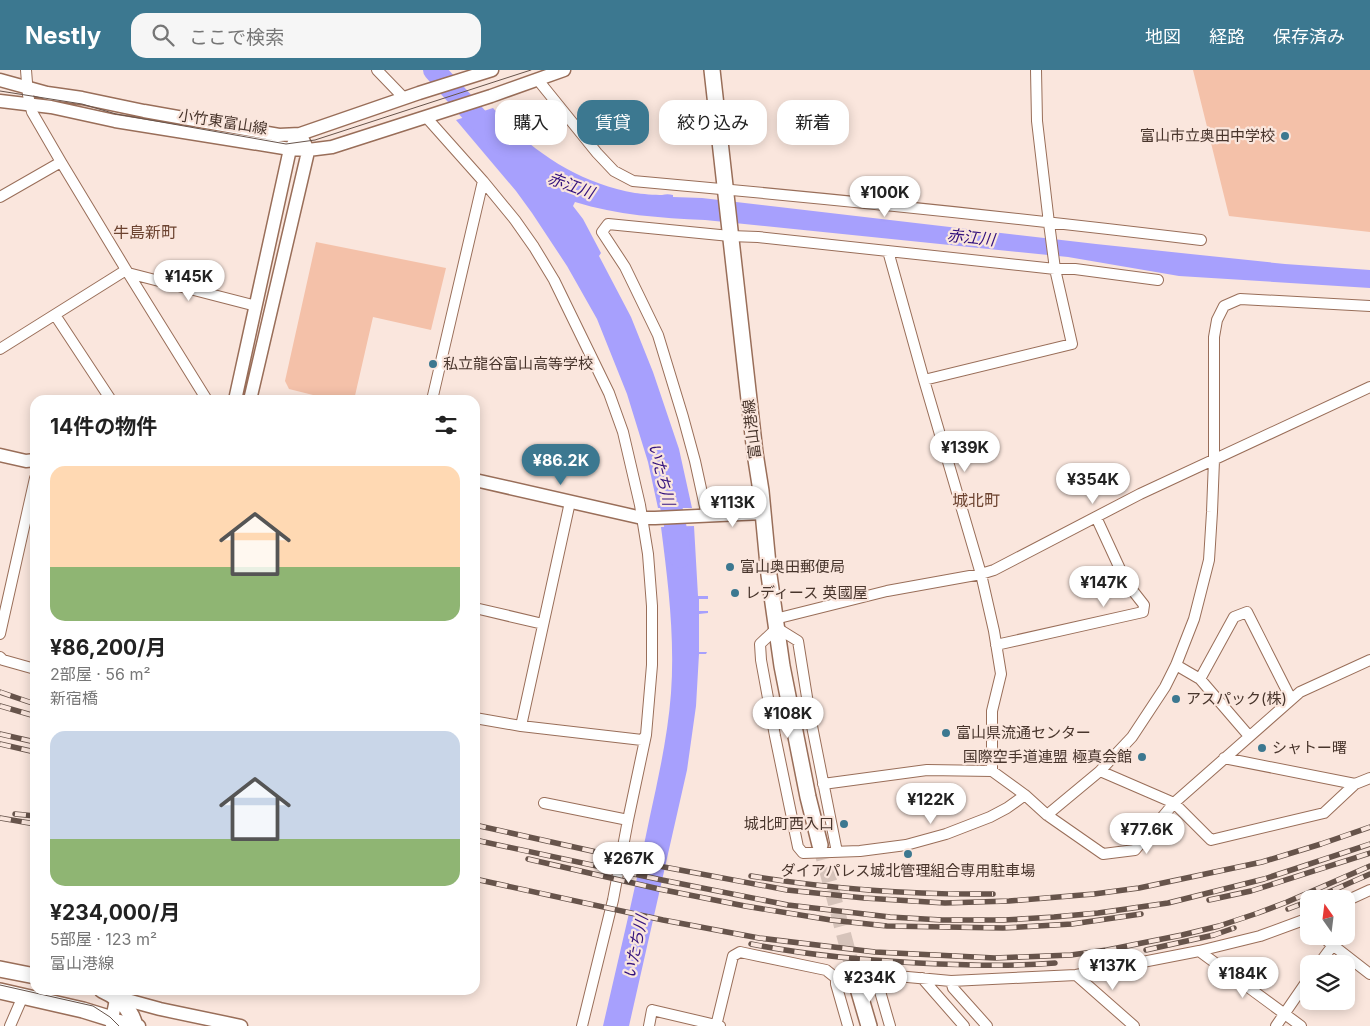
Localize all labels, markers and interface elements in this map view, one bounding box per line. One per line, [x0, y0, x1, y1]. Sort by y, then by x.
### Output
search box [131, 13, 481, 58]
text: Nestly [25, 21, 101, 50]
icon: search [149, 21, 177, 49]
text: ここで検索 [189, 26, 284, 49]
text: 地図 [1145, 26, 1181, 47]
text: 経路 [1209, 26, 1245, 47]
text: 保存済み [1273, 26, 1345, 47]
chip: 購入 [495, 100, 567, 145]
chip: 賃貸 [577, 100, 649, 145]
chip: 絞り込み [659, 100, 767, 145]
chip: 新着 [777, 100, 849, 145]
street label: 小竹東富山線 [177, 105, 269, 138]
place label: 富山市立奥田中学校 [1140, 126, 1275, 145]
marker: 富山市立奥田中学校 [1279, 130, 1291, 142]
water label: 赤江川 [545, 167, 599, 203]
pin: ¥100K [850, 176, 920, 218]
text: ¥100K [860, 182, 910, 202]
district label: 牛島新町 [113, 222, 177, 242]
water label: 赤江川 [946, 225, 998, 250]
pin: ¥145K [154, 260, 224, 302]
text: ¥145K [165, 266, 213, 286]
place label: 私立龍谷富山高等学校 [443, 354, 593, 373]
marker: 私立龍谷富山高等学校 [427, 358, 439, 370]
street label: 富山港線 [738, 398, 765, 460]
icon: filters [432, 411, 460, 439]
text: 14件の物件 [50, 414, 157, 439]
pin: ¥139K [930, 430, 1000, 473]
text: ¥139K [941, 437, 989, 457]
water label: いたち川 [645, 441, 680, 509]
pin: ¥86.2K [520, 444, 602, 486]
text: ¥86.2K [533, 450, 589, 470]
pin: ¥354K [1058, 462, 1128, 505]
text: ¥354K [1067, 469, 1119, 489]
pin: ¥113K [698, 486, 768, 528]
district label: 城北町 [952, 490, 1000, 510]
text: ¥113K [711, 492, 755, 512]
icon: home [210, 499, 300, 589]
place label: 富山奥田郵便局 [740, 557, 845, 576]
marker: 富山奥田郵便局 [724, 561, 736, 573]
pin: ¥147K [1069, 566, 1139, 608]
text: ¥147K [1080, 572, 1128, 592]
place label: レディース 英國屋 [745, 583, 867, 602]
marker: レディース 英國屋 [729, 587, 741, 599]
text: ¥86,200/月 [50, 635, 166, 660]
text: 2部屋 · 56 m² [50, 664, 151, 684]
text: 新宿橋 [50, 688, 98, 708]
place label: アスパック(株) [1186, 689, 1287, 708]
marker: アスパック(株) [1170, 693, 1182, 705]
pin: ¥108K [753, 696, 823, 739]
text: ¥108K [764, 703, 812, 723]
place label: 富山県流通センター [956, 723, 1091, 742]
marker: 富山県流通センター [940, 727, 952, 739]
place label: シャトー曙 [1272, 738, 1347, 757]
marker: シャトー曙 [1256, 742, 1268, 754]
place label: 国際空手道連盟 極真会館 [963, 747, 1132, 766]
marker: 国際空手道連盟 極真会館 [1136, 751, 1148, 763]
icon: home [210, 764, 300, 854]
pin: ¥122K [896, 782, 966, 825]
text: ¥122K [907, 789, 955, 809]
pin: ¥77.6K [1106, 812, 1188, 855]
place label: 城北町西入口 [744, 814, 834, 833]
marker: 城北町西入口 [838, 818, 850, 830]
text: ¥77.6K [1121, 819, 1173, 839]
pin: ¥267K [594, 842, 664, 884]
text: ¥267K [604, 848, 654, 868]
marker: ダイアパレス城北管理組合専用駐車場 [902, 848, 914, 860]
place label: ダイアパレス城北管理組合専用駐車場 [781, 861, 1035, 880]
north arrow [1300, 890, 1355, 945]
map controls [1300, 890, 1355, 1010]
text: ¥234,000/月 [50, 900, 180, 925]
water label: いたち川 [619, 912, 652, 980]
text: 5部屋 · 123 m² [50, 929, 157, 949]
pin: ¥137K [1078, 948, 1148, 991]
text: 富山港線 [50, 953, 114, 973]
text: ¥137K [1089, 955, 1137, 975]
button: layers [1300, 955, 1355, 1010]
pin: ¥184K [1208, 956, 1278, 999]
pin: ¥234K [835, 960, 905, 1003]
text: ¥184K [1219, 963, 1267, 983]
text: ¥234K [844, 967, 896, 987]

